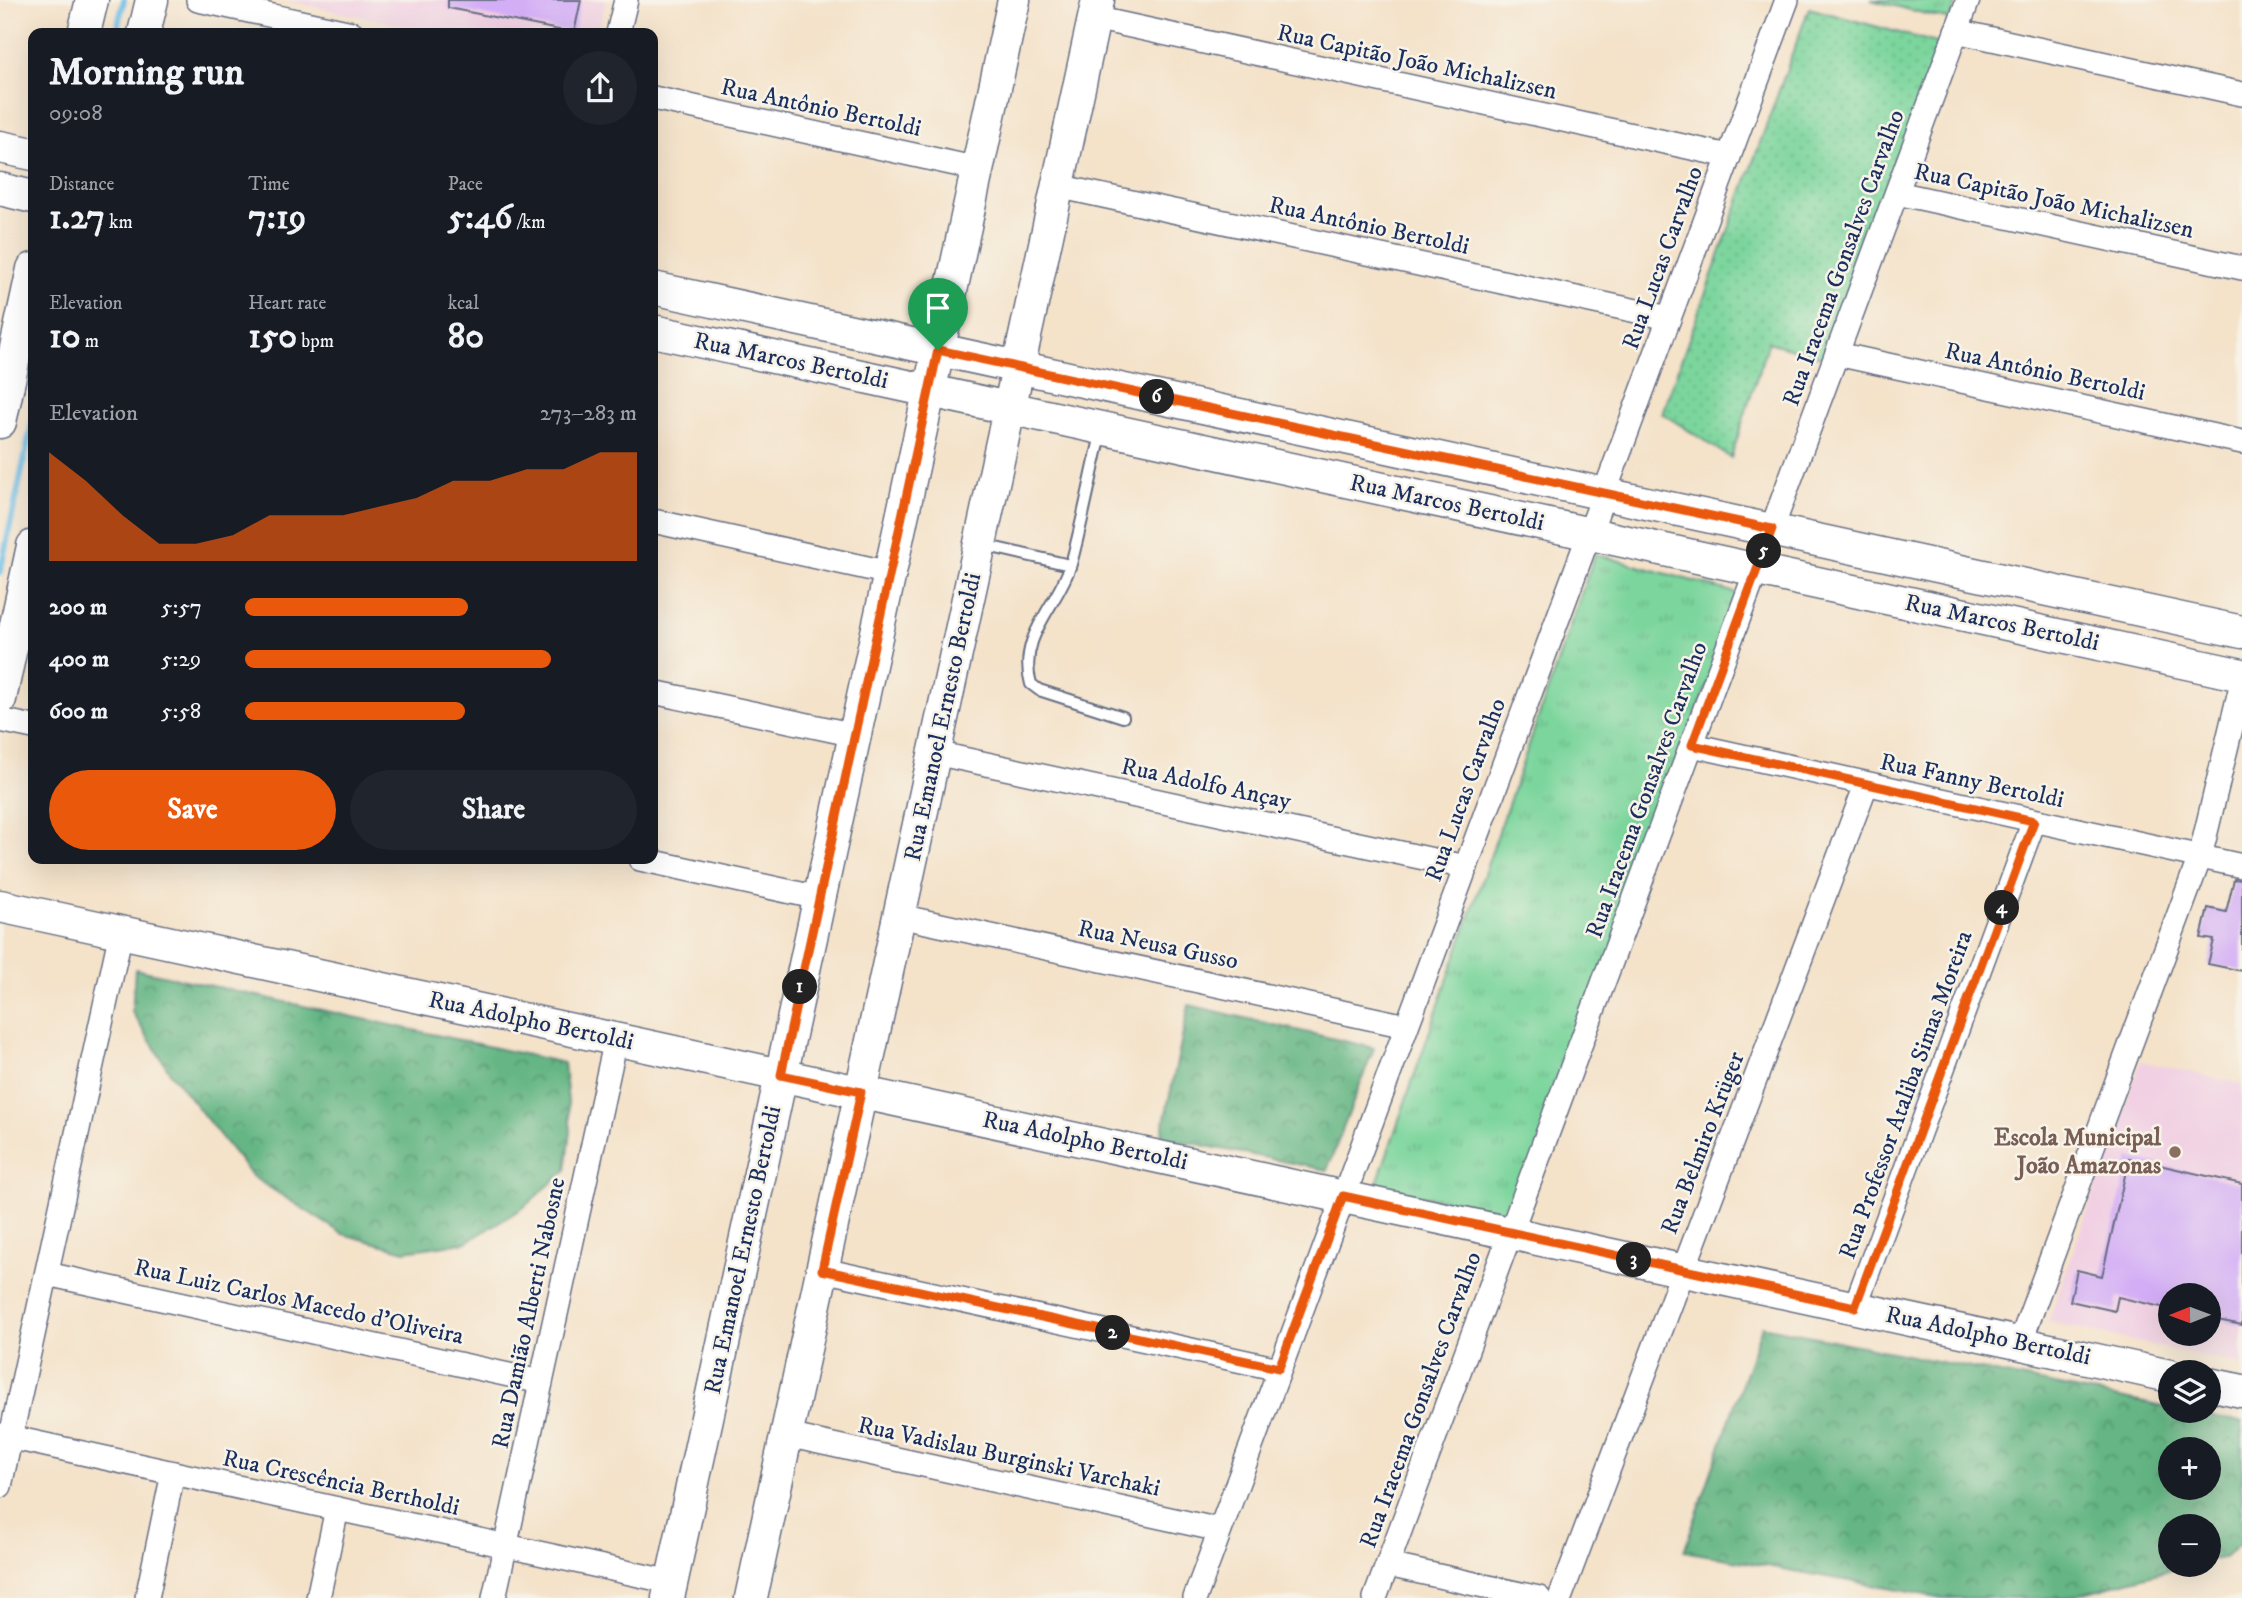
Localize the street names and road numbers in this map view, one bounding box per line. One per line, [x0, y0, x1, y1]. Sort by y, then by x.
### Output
street label: Rua Capitão João Michalizsen [1274, 18, 1560, 106]
street label: Rua Antônio Bertoldi [718, 72, 924, 144]
street label: Rua Iracema Gonsalves Carvalho [1776, 106, 1912, 410]
street label: Rua Capitão João Michalizsen [1911, 157, 2197, 245]
street label: Rua Lucas Carvalho [1616, 162, 1710, 354]
street label: Rua Antônio Bertoldi [1266, 190, 1472, 262]
street label: Rua Marcos Bertoldi [691, 326, 891, 396]
street label: Rua Antônio Bertoldi [1942, 336, 2148, 408]
street label: Rua Marcos Bertoldi [1347, 468, 1547, 538]
street label: Rua Emanoel Ernesto Bertoldi [898, 570, 988, 864]
street label: Rua Marcos Bertoldi [1902, 588, 2102, 658]
street label: Rua Iracema Gonsalves Carvalho [1579, 638, 1715, 942]
street label: Rua Lucas Carvalho [1419, 694, 1513, 886]
street label: Rua Fanny Bertoldi [1877, 747, 2067, 815]
street label: Rua Adolfo Ançay [1118, 751, 1294, 817]
street label: Rua Neusa Gusso [1075, 913, 1241, 977]
street label: Rua Professor Ataliba Simas Moreira [1833, 926, 1980, 1263]
street label: Rua Adolpho Bertoldi [426, 985, 636, 1057]
street label: Rua Belmiro Krüger [1654, 1047, 1752, 1239]
street label: Rua Emanoel Ernesto Bertoldi [698, 1103, 788, 1397]
street label: Rua Adolpho Bertoldi [980, 1105, 1190, 1177]
street label: Rua Damião Alberti Nabosne [486, 1175, 572, 1451]
street label: Rua Iracema Gonsalves Carvalho [1353, 1248, 1489, 1552]
street label: Rua Luiz Carlos Macedo d'Oliveira [132, 1252, 467, 1352]
street label: Rua Adolpho Bertoldi [1883, 1300, 2093, 1372]
street label: Rua Vadislau Burginski Varchaki [855, 1410, 1163, 1504]
street label: Rua Crescência Bertholdi [220, 1443, 462, 1523]

